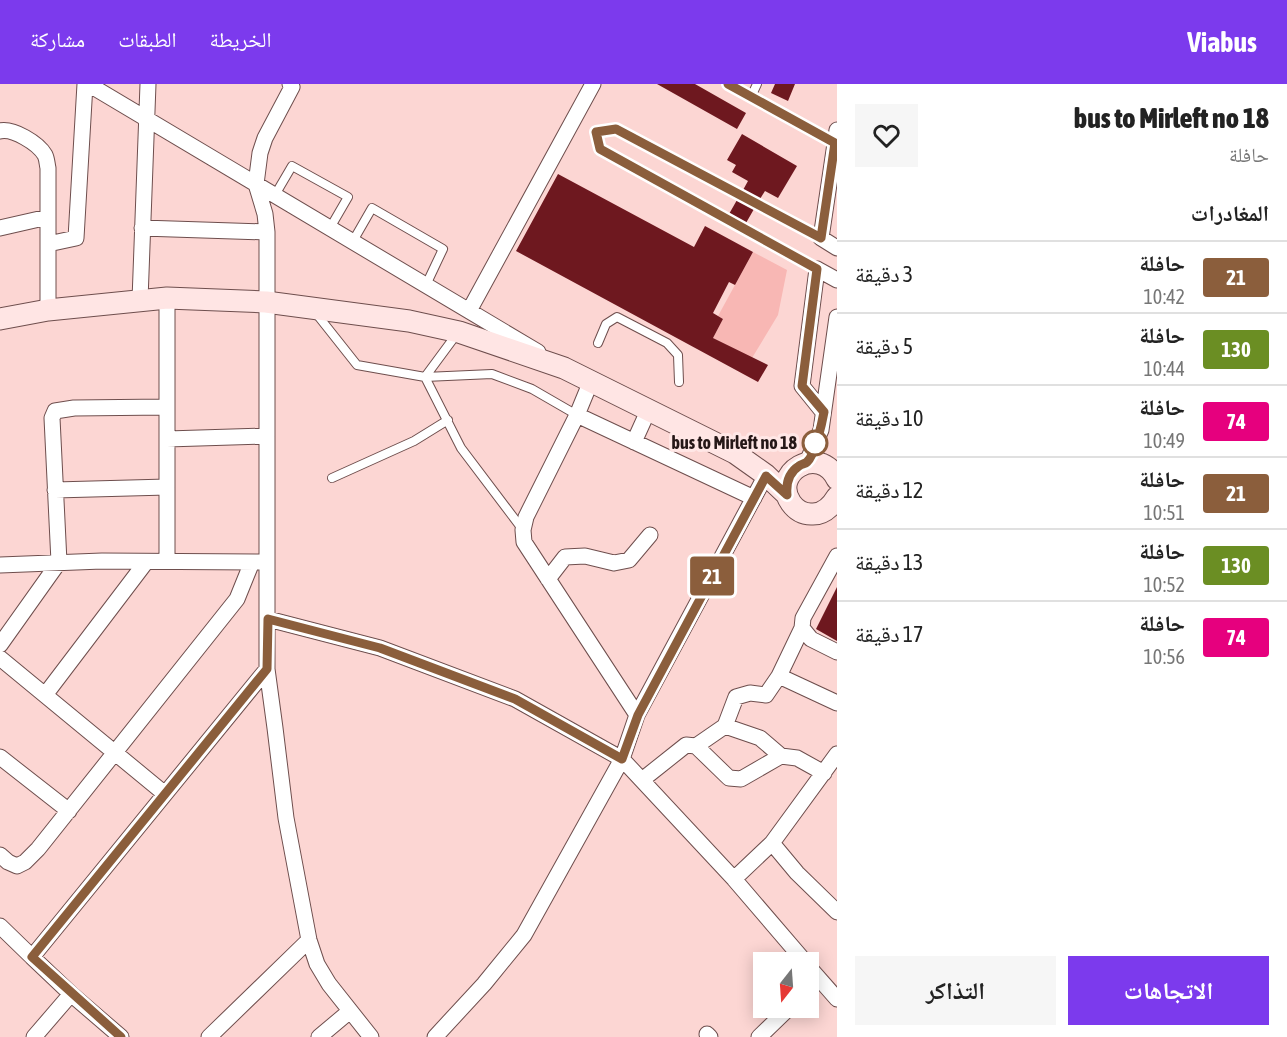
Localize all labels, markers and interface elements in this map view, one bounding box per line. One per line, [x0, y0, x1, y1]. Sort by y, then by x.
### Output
text: Viabus [1187, 26, 1257, 58]
text: مشاركة [30, 27, 85, 51]
text: الطبقات [118, 27, 177, 51]
text: الخريطة [210, 27, 271, 51]
text: bus to Mirleft no 18 [1074, 102, 1269, 134]
button: heart [855, 104, 918, 167]
text: حافلة [1229, 143, 1269, 166]
text: المغادرات [1191, 200, 1269, 226]
text: حافلة [1139, 250, 1185, 276]
text: 3 دقيقة [855, 261, 913, 287]
text: 21 [1226, 265, 1246, 289]
text: 10:42 [1143, 285, 1185, 308]
text: حافلة [1139, 322, 1185, 348]
text: 5 دقيقة [855, 333, 913, 359]
text: 130 [1221, 337, 1251, 361]
text: 10:44 [1143, 357, 1185, 380]
text: حافلة [1139, 394, 1185, 420]
text: 10 دقيقة [855, 405, 923, 431]
text: 74 [1226, 409, 1246, 433]
text: 10:49 [1143, 429, 1185, 452]
marker: bus to Mirleft no 18 [802, 430, 828, 456]
place label: bus to Mirleft no 18 [672, 432, 798, 453]
text: حافلة [1139, 466, 1185, 492]
text: 12 دقيقة [855, 477, 923, 503]
text: 21 [1226, 481, 1246, 505]
text: 10:51 [1143, 501, 1185, 524]
text: حافلة [1139, 538, 1185, 564]
text: 13 دقيقة [855, 549, 923, 575]
text: 130 [1221, 553, 1251, 577]
line badge: 21 [685, 556, 739, 596]
text: 21 [702, 564, 722, 588]
text: 10:52 [1143, 573, 1185, 596]
text: حافلة [1139, 610, 1185, 636]
text: 17 دقيقة [855, 621, 923, 647]
text: 74 [1226, 625, 1246, 649]
text: 10:56 [1143, 645, 1185, 668]
north arrow [753, 952, 819, 1018]
map controls [753, 952, 819, 1018]
button: التذاكر [855, 956, 1056, 1025]
button: الاتجاهات [1068, 956, 1269, 1025]

